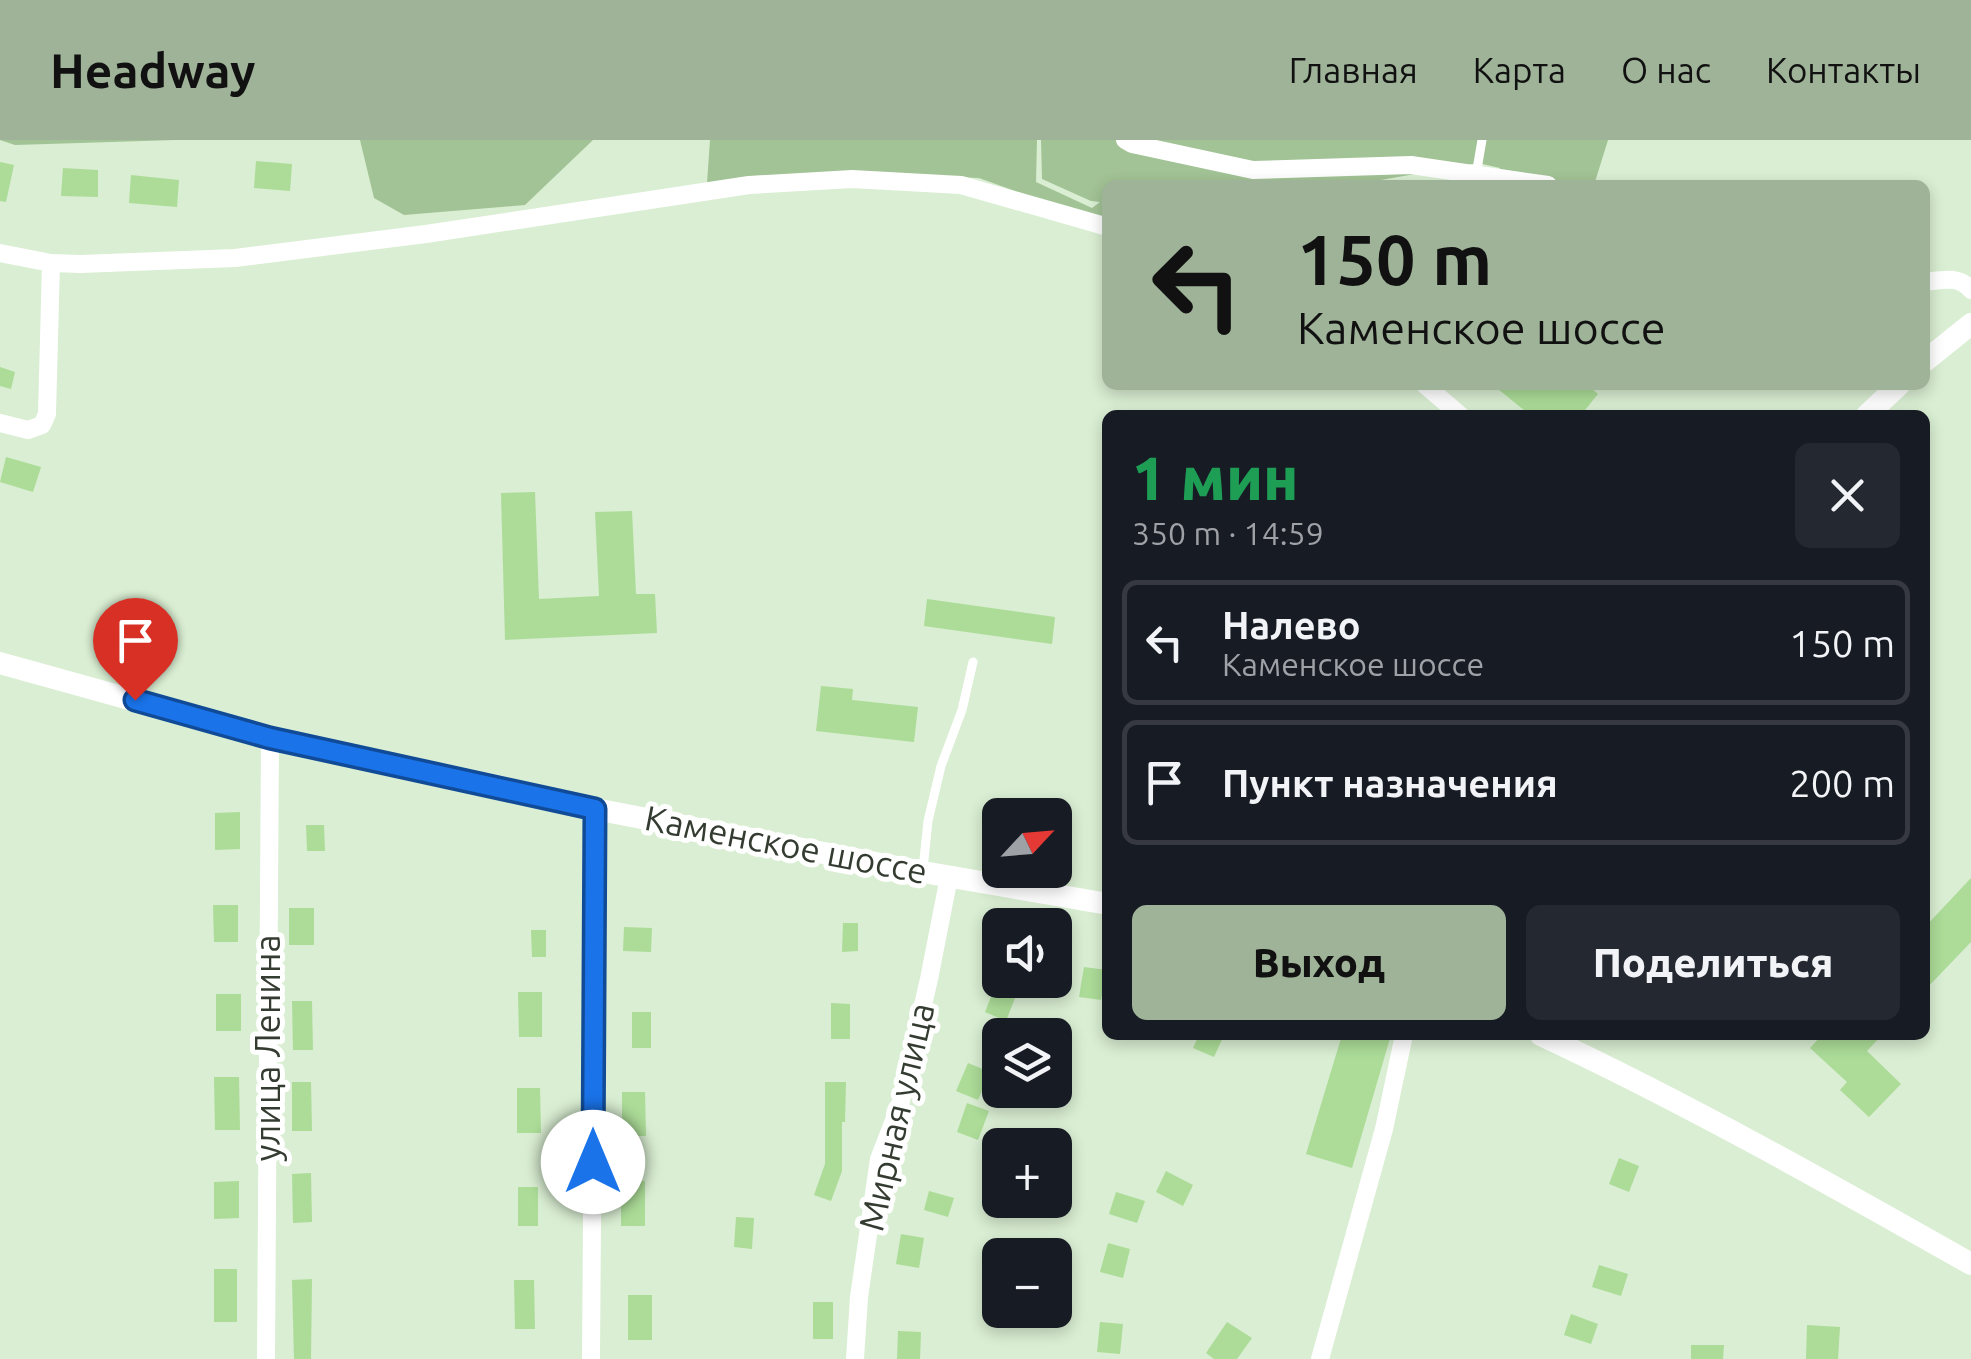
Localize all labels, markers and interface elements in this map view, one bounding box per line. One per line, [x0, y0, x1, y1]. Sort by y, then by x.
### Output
text: Headway [50, 43, 256, 97]
text: Главная [1289, 50, 1418, 90]
text: Карта [1473, 50, 1566, 90]
text: О нас [1621, 50, 1711, 90]
text: Контакты [1766, 50, 1921, 90]
icon: left [1132, 220, 1262, 350]
text: 150 m [1297, 220, 1492, 298]
text: Каменское шоссе [1297, 302, 1666, 353]
button: close [1795, 443, 1900, 548]
text: 1 мин [1132, 444, 1299, 511]
text: 350 m · 14:59 [1132, 515, 1324, 551]
pin [93, 598, 178, 701]
text: Налево [1222, 604, 1361, 646]
icon: arrive [108, 613, 163, 668]
icon: left [1137, 615, 1192, 670]
text: 150 m [1789, 622, 1895, 664]
text: Каменское шоссе [1222, 646, 1484, 682]
icon: arrive [1137, 755, 1192, 810]
text: Пункт назначения [1222, 762, 1558, 804]
text: 200 m [1789, 762, 1895, 804]
street label: Каменское шоссе [642, 797, 931, 891]
north arrow [982, 798, 1072, 888]
map controls [982, 798, 1072, 1328]
button: Выход [1132, 905, 1506, 1020]
button: Поделиться [1526, 905, 1900, 1020]
button: sound [982, 908, 1072, 998]
street label: улица Ленина [247, 935, 287, 1161]
street label: Мирная улица [850, 999, 942, 1235]
button: layers [982, 1018, 1072, 1108]
position arrow [541, 1110, 645, 1214]
button: + [982, 1128, 1072, 1218]
button: − [982, 1238, 1072, 1328]

